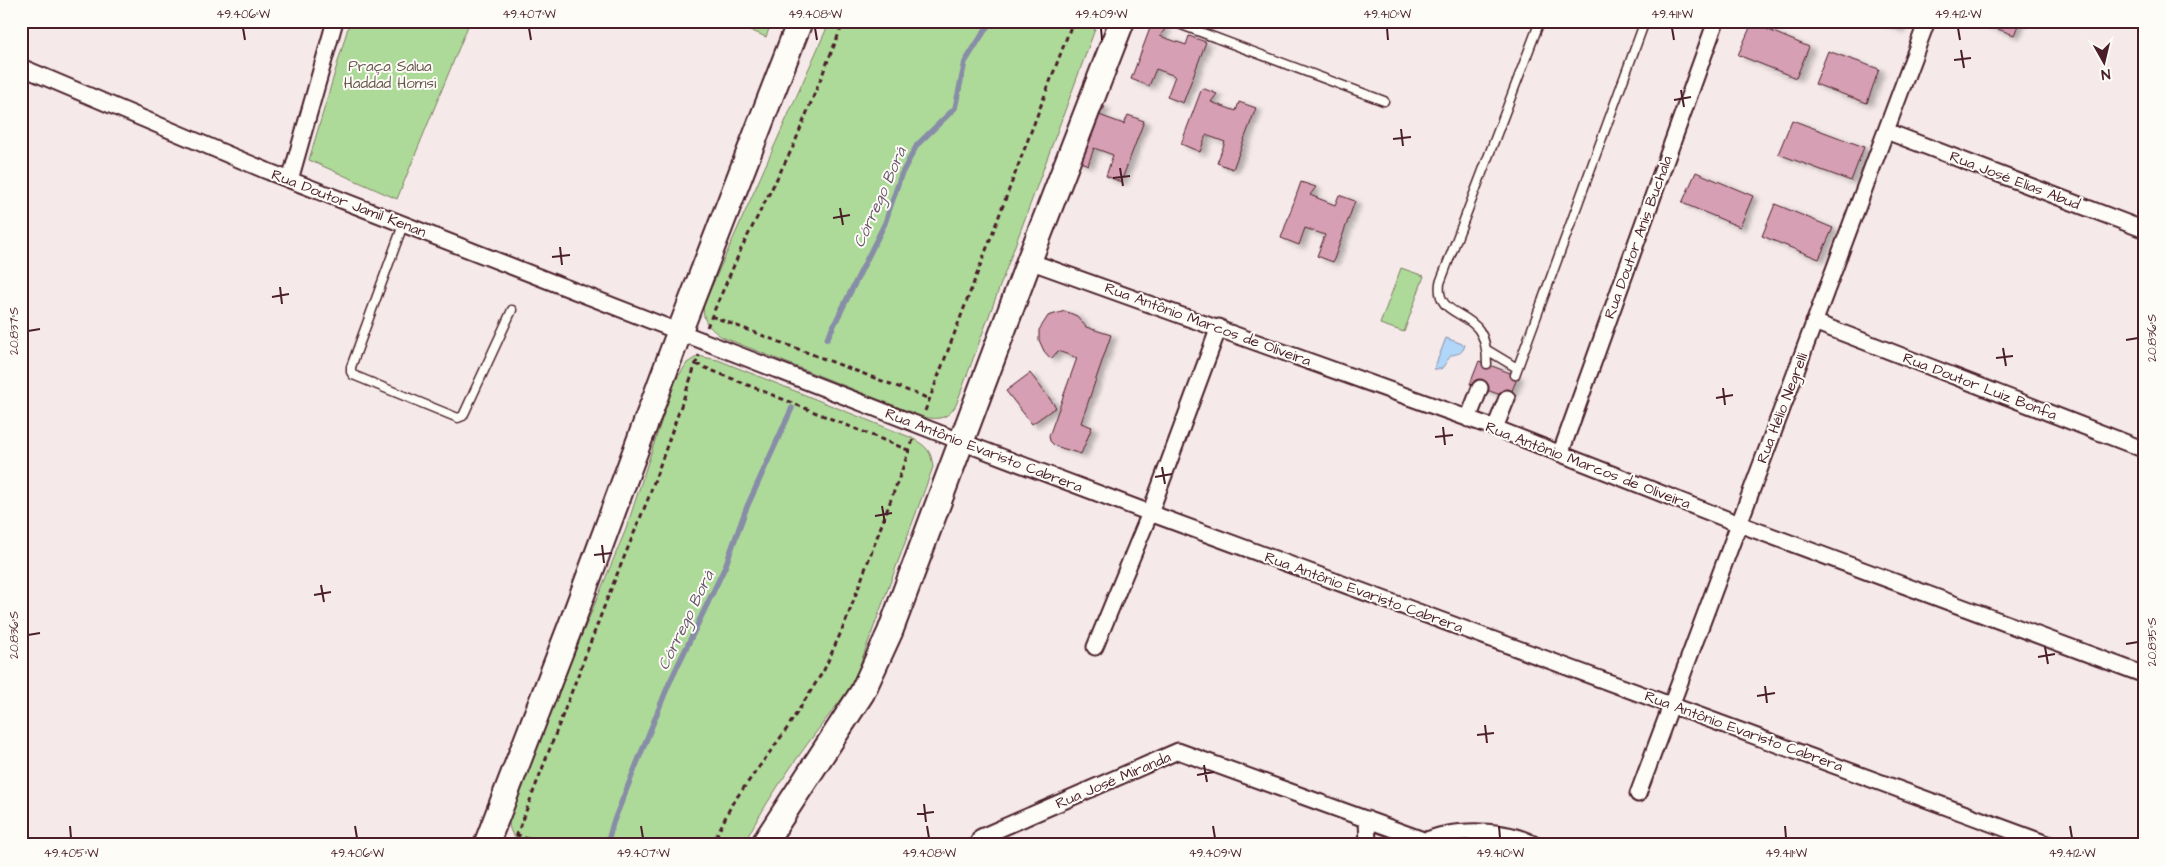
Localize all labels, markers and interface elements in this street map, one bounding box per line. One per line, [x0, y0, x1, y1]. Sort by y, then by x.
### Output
text: 49.406°W [216, 6, 271, 23]
text: 49.407°W [502, 6, 557, 23]
text: 49.408°W [788, 6, 843, 23]
text: 49.409°W [1074, 6, 1128, 23]
text: 49.410°W [1363, 6, 1412, 23]
text: 49.411°W [1651, 6, 1694, 23]
text: 49.412°W [1934, 6, 1982, 23]
north arrow [2078, 38, 2128, 88]
park label: Praça Salua Haddad Homsi [344, 56, 437, 94]
text: N [2100, 63, 2111, 84]
water label: Córrego Borá [848, 143, 913, 251]
street label: Rua José Elias Abud [1947, 146, 2083, 215]
street label: Rua Doutor Anis Buchala [1599, 152, 1678, 322]
street label: Rua Doutor Jamil Kenan [268, 164, 430, 243]
street label: Rua Antônio Marcos de Oliveira [1102, 277, 1314, 372]
text: 20.837°S [6, 307, 23, 355]
text: 20.836°S [2144, 314, 2161, 362]
street label: Rua Doutor Luiz Bonfa [1900, 347, 2060, 426]
street label: Rua Hélio Negrelli [1752, 349, 1814, 467]
street label: Rua Antônio Evaristo Cabrera [882, 403, 1086, 498]
street label: Rua Antônio Marcos de Oliveira [1482, 417, 1694, 514]
street label: Rua Antônio Evaristo Cabrera [1262, 547, 1466, 638]
water label: Córrego Borá [652, 566, 721, 674]
text: 20.836°S [6, 611, 23, 659]
text: 20.835°S [2144, 617, 2161, 666]
street label: Rua Antônio Evaristo Cabrera [1642, 686, 1846, 777]
street label: Rua José Miranda [1052, 747, 1174, 814]
text: 49.405°W [44, 845, 99, 862]
text: 49.406°W [330, 845, 385, 862]
text: 49.407°W [616, 845, 671, 862]
text: 49.408°W [902, 845, 957, 862]
text: 49.409°W [1188, 845, 1242, 862]
text: 49.410°W [1476, 845, 1525, 862]
text: 49.411°W [1765, 845, 1808, 862]
text: 49.412°W [2048, 845, 2096, 862]

